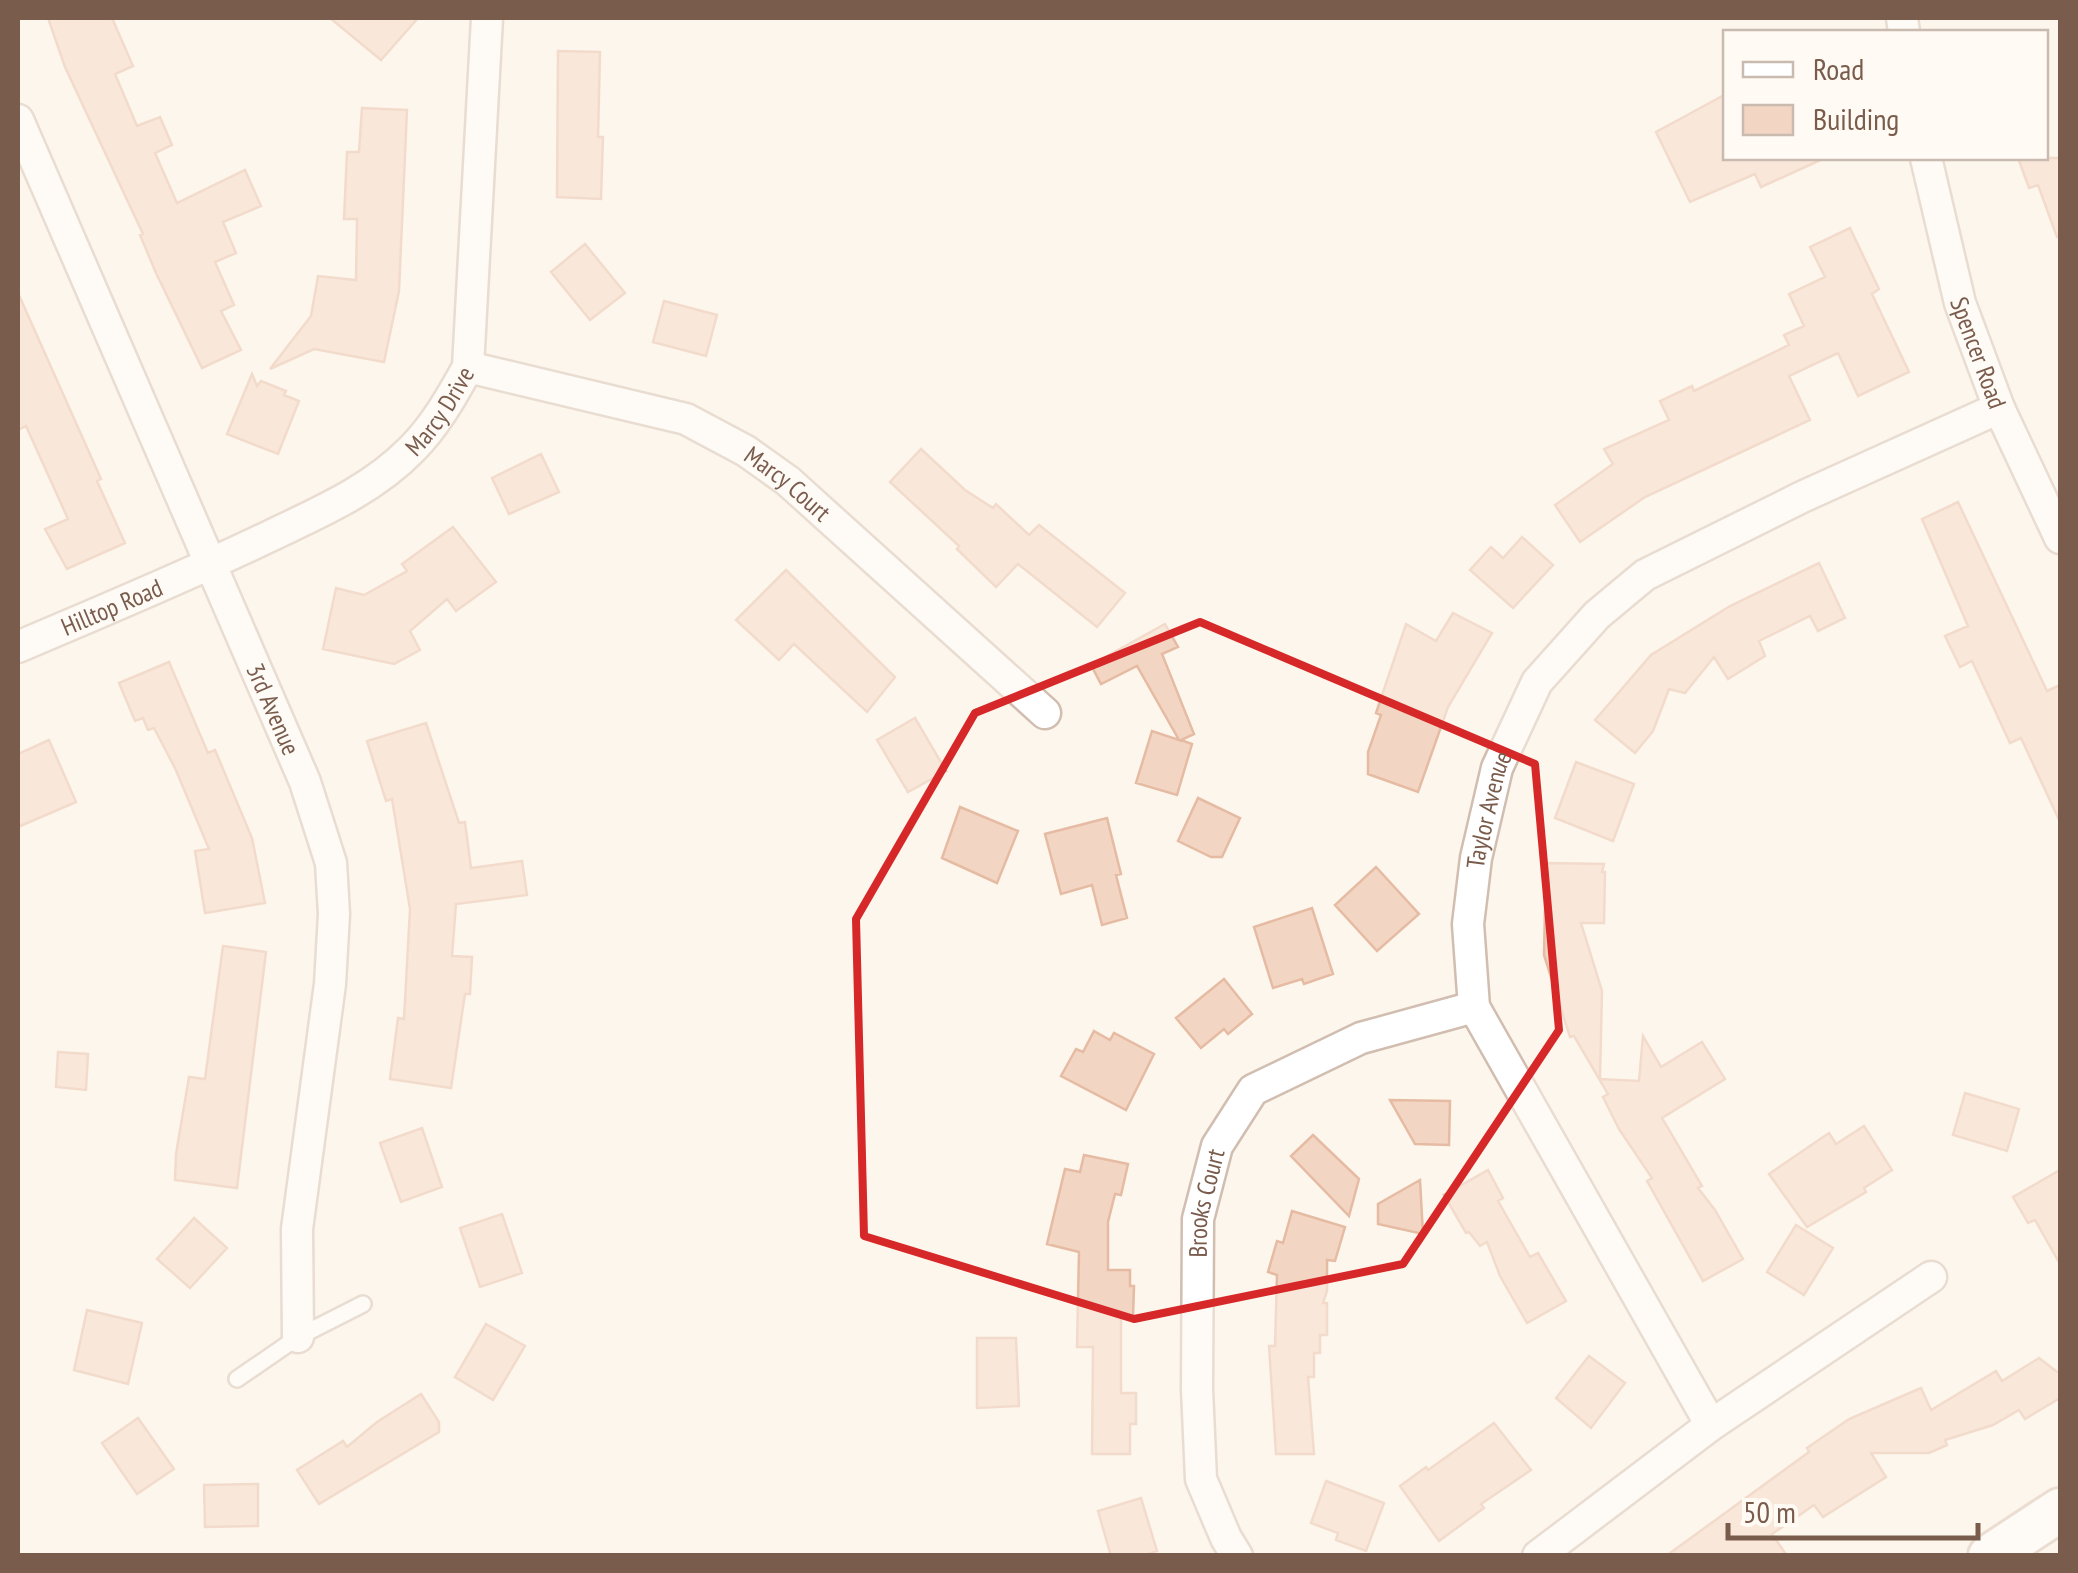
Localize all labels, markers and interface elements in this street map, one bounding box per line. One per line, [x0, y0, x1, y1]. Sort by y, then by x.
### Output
legend [1723, 30, 2048, 160]
text: Road [1813, 49, 1864, 88]
text: Building [1813, 99, 1899, 138]
street label: Spencer Road [1943, 293, 2014, 413]
street label: Marcy Drive [398, 361, 481, 462]
street label: Marcy Court [738, 439, 838, 528]
street label: Hilltop Road [56, 571, 167, 643]
street label: 3rd Avenue [239, 658, 307, 760]
street label: Taylor Avenue [1459, 746, 1519, 870]
street label: Brooks Court [1182, 1145, 1232, 1258]
scale bar [1728, 1478, 1978, 1540]
text: 50 m [1743, 1492, 1796, 1531]

